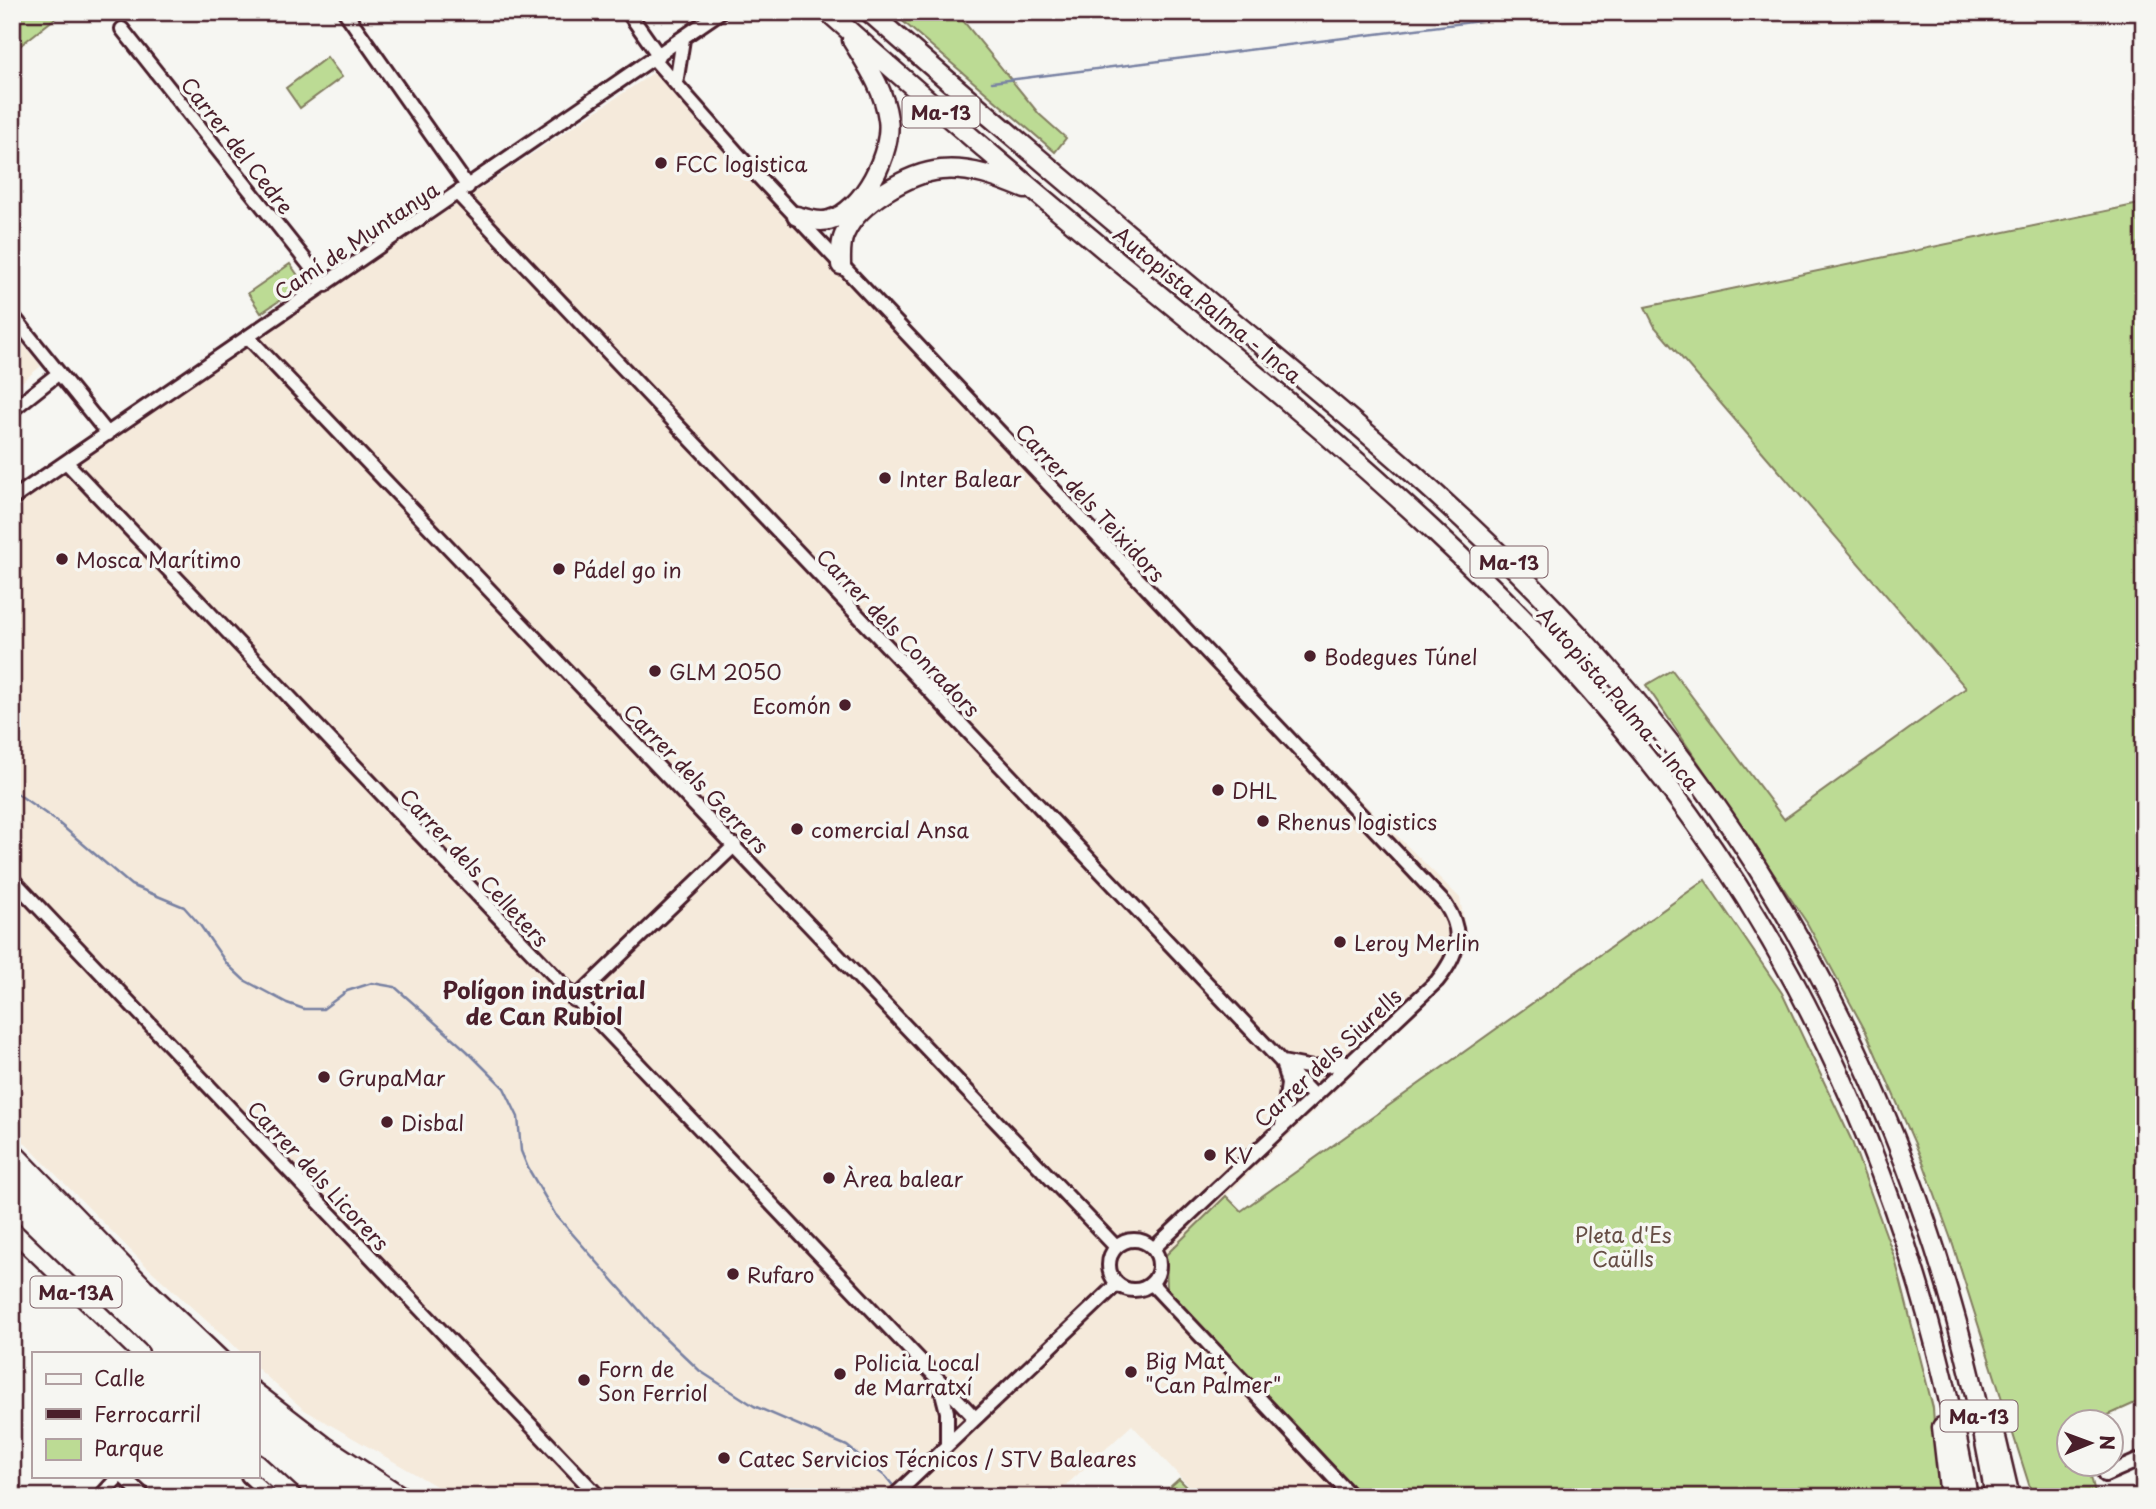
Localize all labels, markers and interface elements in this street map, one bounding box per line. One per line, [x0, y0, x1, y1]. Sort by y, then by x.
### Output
street label: Carrer del Cedre [174, 69, 302, 221]
road number: Ma-13 [902, 96, 979, 128]
place label: FCC logistica [675, 147, 808, 179]
marker: FCC logistica [653, 155, 669, 171]
street label: Camí de Muntanya [267, 173, 445, 307]
street label: Autopista Palma - Inca [1107, 218, 1309, 390]
street label: Carrer dels Teixidors [1009, 415, 1173, 589]
place label: Inter Balear [899, 462, 1022, 494]
marker: Inter Balear [877, 470, 893, 486]
street label: Carrer dels Conradors [810, 540, 988, 724]
place label: Mosca Marítimo [76, 543, 241, 575]
road number: Ma-13 [1470, 547, 1548, 578]
marker: Mosca Marítimo [54, 551, 70, 567]
place label: Pádel go in [573, 553, 682, 585]
marker: Pádel go in [551, 561, 567, 577]
street label: Autopista Palma - Inca [1530, 599, 1708, 797]
place label: Bodegues Túnel [1324, 640, 1478, 672]
marker: Bodegues Túnel [1302, 648, 1318, 664]
place label: GLM 2050 [669, 655, 782, 687]
marker: GLM 2050 [647, 663, 663, 679]
place label: Ecomón [752, 689, 831, 721]
street label: Carrer dels Gerrers [617, 696, 777, 860]
marker: Ecomón [837, 697, 853, 713]
place label: DHL [1232, 774, 1277, 806]
street label: Carrer dels Celleters [393, 781, 557, 953]
marker: DHL [1210, 782, 1226, 798]
place label: Rhenus logistics [1277, 805, 1437, 837]
place label: comercial Ansa [811, 813, 969, 845]
marker: Rhenus logistics [1255, 813, 1271, 829]
marker: comercial Ansa [789, 821, 805, 837]
place label: Leroy Merlin [1354, 926, 1480, 958]
marker: Leroy Merlin [1332, 934, 1348, 950]
district label: Polígon industrial de Can Rubiol [443, 972, 645, 1033]
street label: Carrer dels Siurells [1246, 980, 1408, 1134]
place label: GrupaMar [338, 1061, 446, 1093]
marker: GrupaMar [316, 1069, 332, 1085]
street label: Carrer dels Licorers [241, 1093, 397, 1257]
place label: Disbal [401, 1106, 464, 1138]
marker: Disbal [379, 1114, 395, 1130]
place label: KV [1224, 1139, 1253, 1171]
marker: KV [1202, 1147, 1218, 1163]
place label: Àrea balear [843, 1162, 963, 1194]
marker: Àrea balear [821, 1170, 837, 1186]
park label: Pleta d'Es Caülls [1574, 1218, 1672, 1274]
place label: Rufaro [747, 1258, 815, 1290]
marker: Rufaro [725, 1266, 741, 1282]
road number: Ma-13A [31, 1276, 122, 1308]
place label: Big Mat "Can Palmer" [1145, 1344, 1281, 1400]
place label: Policia Local de Marratxí [854, 1346, 980, 1402]
legend [32, 1352, 259, 1478]
place label: Forn de Son Ferriol [598, 1352, 708, 1408]
text: Calle [94, 1361, 145, 1393]
marker: Big Mat "Can Palmer" [1123, 1364, 1139, 1380]
marker: Policia Local de Marratxí [832, 1366, 848, 1382]
marker: Forn de Son Ferriol [576, 1372, 592, 1388]
text: Ferrocarril [94, 1397, 201, 1429]
road number: Ma-13 [1940, 1400, 2018, 1432]
north arrow [2054, 1408, 2124, 1478]
text: Parque [94, 1431, 164, 1463]
text: N [2094, 1435, 2122, 1450]
place label: Catec Servicios Técnicos / STV Baleares [738, 1442, 1137, 1474]
marker: Catec Servicios Técnicos / STV Baleares [716, 1450, 732, 1466]

